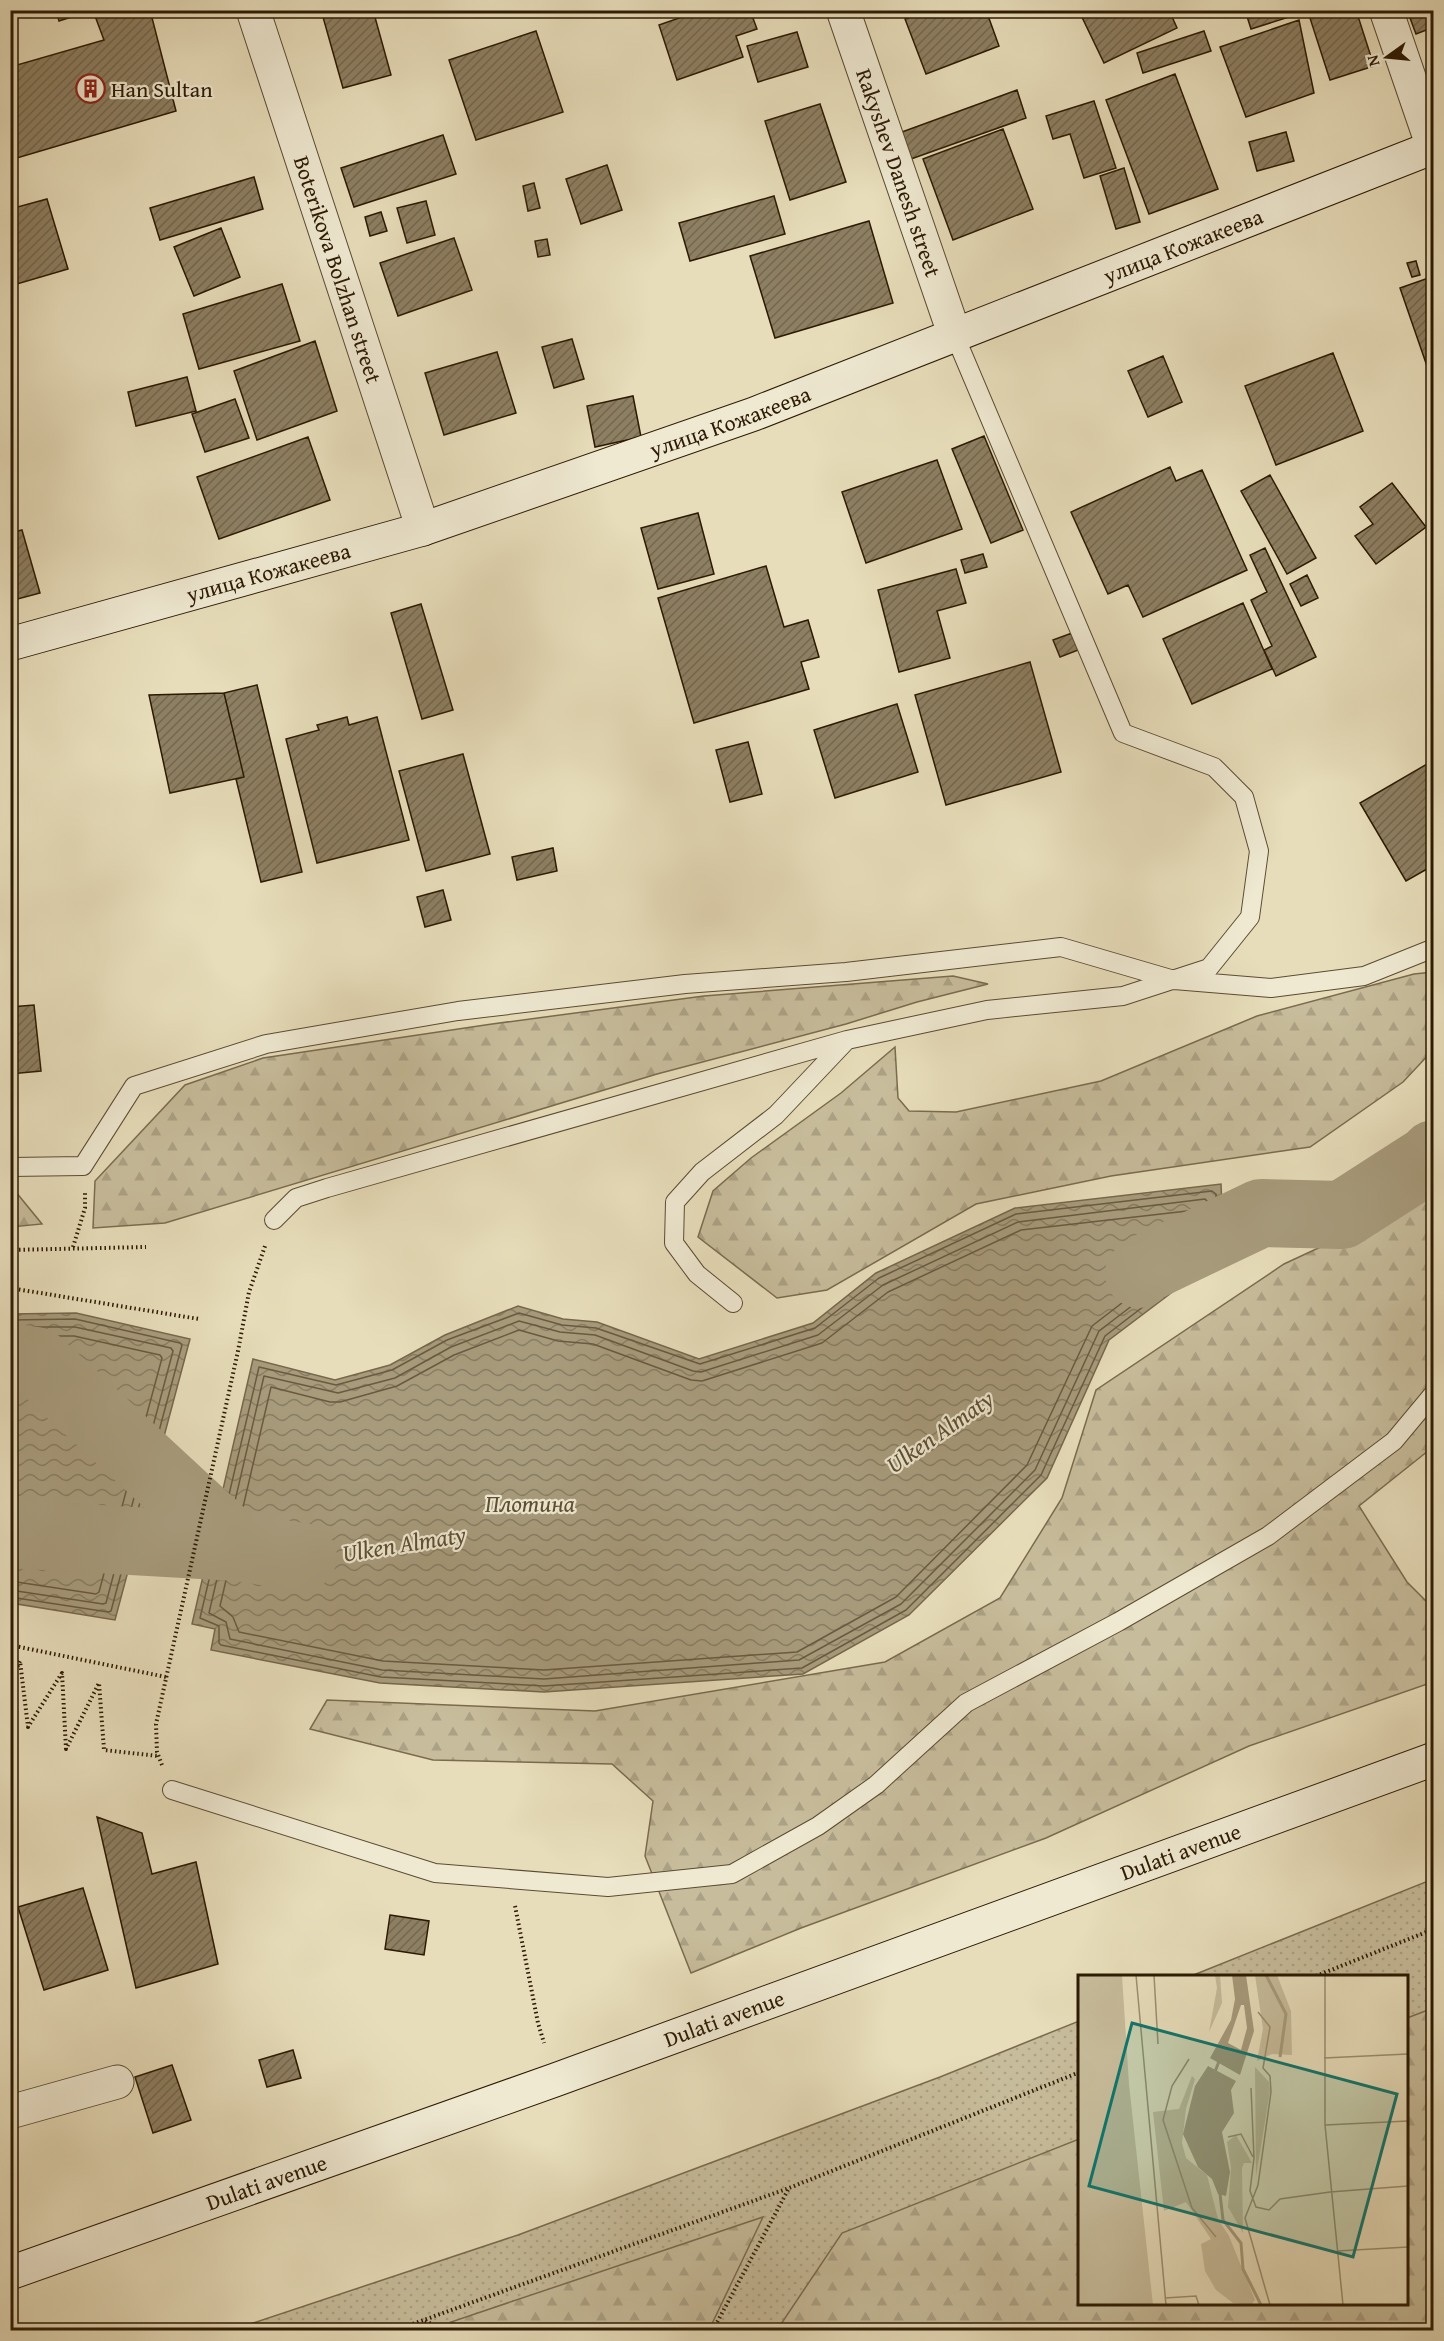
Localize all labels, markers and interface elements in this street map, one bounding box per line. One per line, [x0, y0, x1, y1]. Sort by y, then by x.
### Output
north arrow [1357, 27, 1417, 87]
text: N [1359, 52, 1385, 69]
street label: Rakyshev Danesh street [848, 64, 950, 281]
building icon: Han Sultan [74, 73, 106, 105]
place label: Han Sultan [111, 73, 213, 105]
street label: Boterikova Bolzhan street [286, 152, 390, 388]
street label: улица Кожакеева [1098, 200, 1268, 292]
street label: улица Кожакеева [644, 377, 816, 465]
street label: улица Кожакеева [182, 534, 354, 610]
water label: Ulken Almaty [879, 1381, 1001, 1482]
water label: Плотина [485, 1486, 575, 1521]
water label: Ulken Almaty [340, 1516, 468, 1571]
street label: Dulati avenue [1116, 1815, 1245, 1888]
inset map [1078, 1975, 1408, 2305]
street label: Dulati avenue [659, 1982, 789, 2055]
street label: Dulati avenue [202, 2146, 331, 2218]

